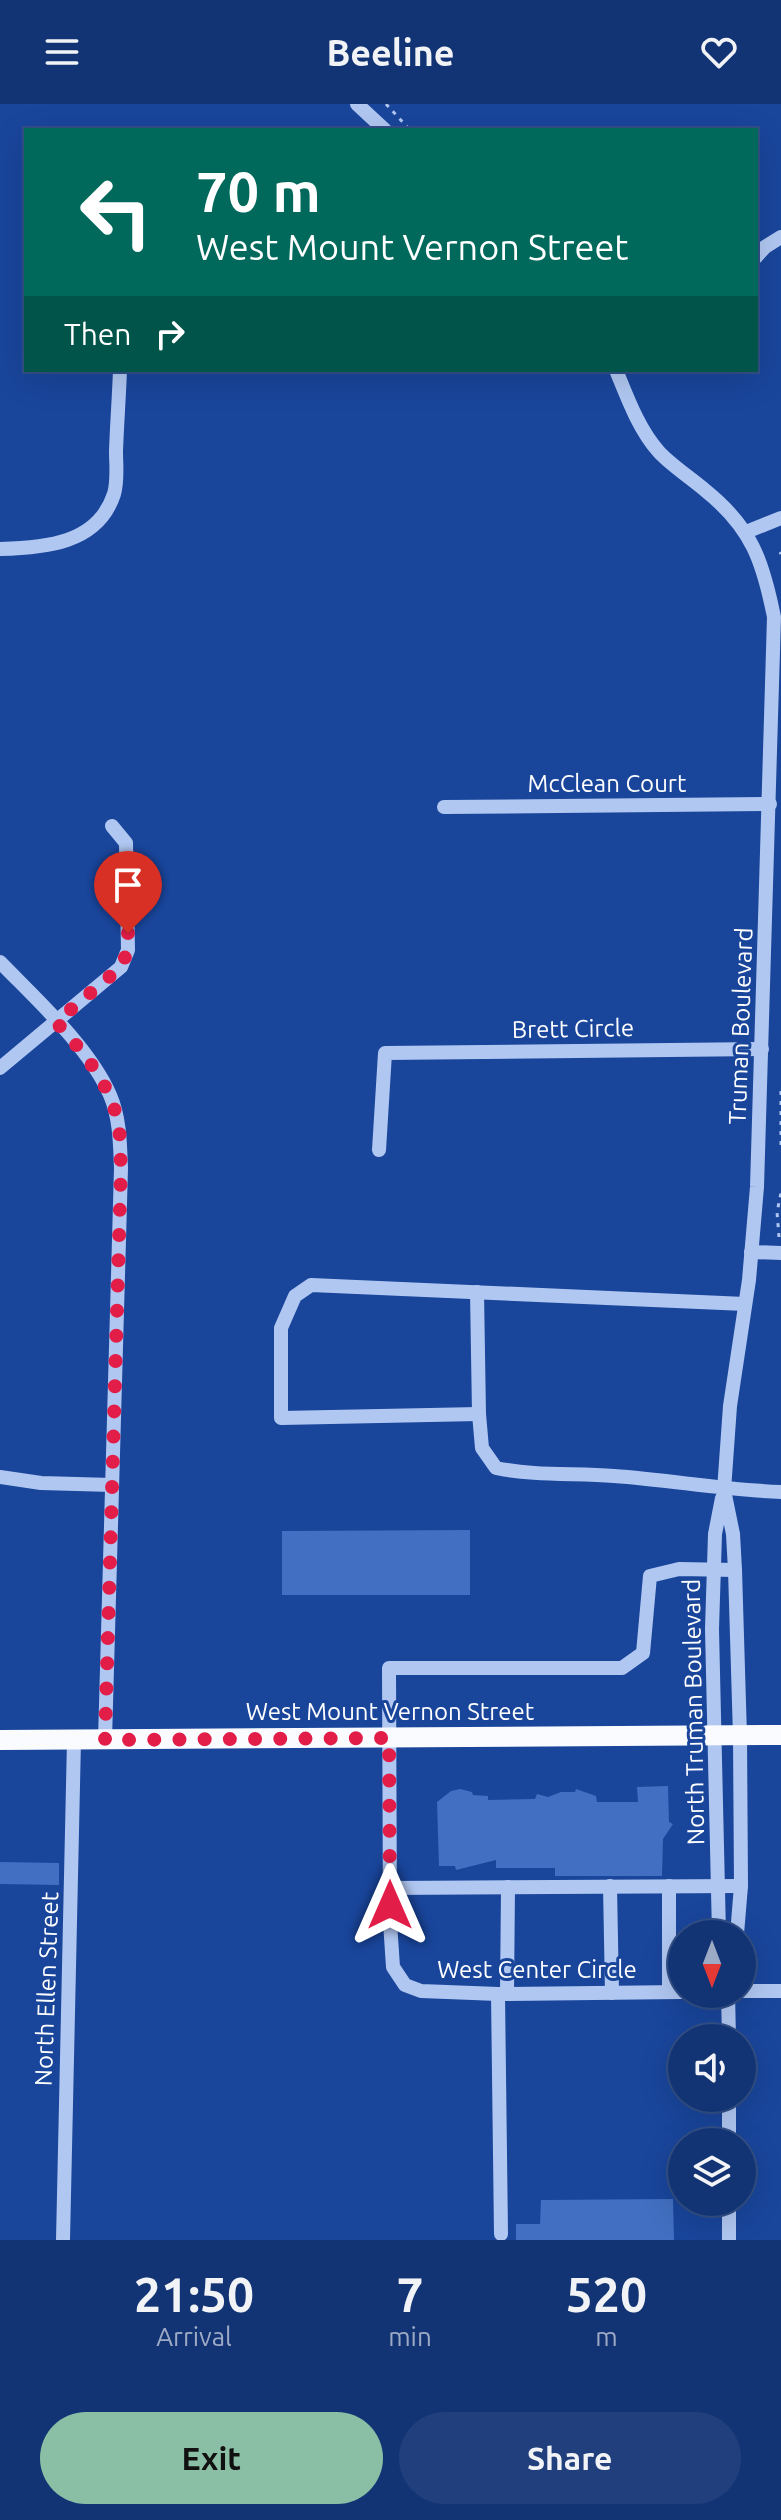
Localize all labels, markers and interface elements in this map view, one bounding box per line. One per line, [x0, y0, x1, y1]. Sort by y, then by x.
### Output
icon: menu [40, 30, 84, 74]
icon: heart [697, 30, 741, 74]
text: Beeline [326, 32, 455, 73]
icon: left [64, 160, 168, 264]
text: 70 m [196, 160, 321, 223]
text: West Mount Vernon Street [196, 226, 629, 267]
icon: right [148, 312, 192, 356]
text: Then [64, 317, 132, 351]
street label: McClean Court [528, 770, 687, 797]
pin [94, 851, 162, 933]
icon: arrive [106, 863, 150, 907]
street label: Truman Boulevard [724, 927, 757, 1125]
street label: Brett Circle [512, 1014, 634, 1043]
street label: North Truman Boulevard [678, 1579, 709, 1845]
street label: West Mount Vernon Street [246, 1698, 535, 1725]
position arrow [348, 1863, 432, 1947]
street label: North Ellen Street [30, 1891, 63, 2087]
north arrow [668, 1920, 756, 2008]
map controls [668, 1920, 756, 2216]
street label: West Center Circle [437, 1956, 637, 1983]
button: sound [668, 2024, 756, 2112]
button: layers [668, 2128, 756, 2216]
text: 21:50 [134, 2267, 254, 2321]
text: 7 [396, 2267, 423, 2321]
text: 520 [566, 2267, 647, 2321]
text: Arrival [156, 2322, 232, 2351]
text: min [388, 2322, 432, 2351]
text: m [595, 2322, 618, 2351]
button: Exit [40, 2412, 383, 2504]
button: Share [399, 2412, 741, 2504]

